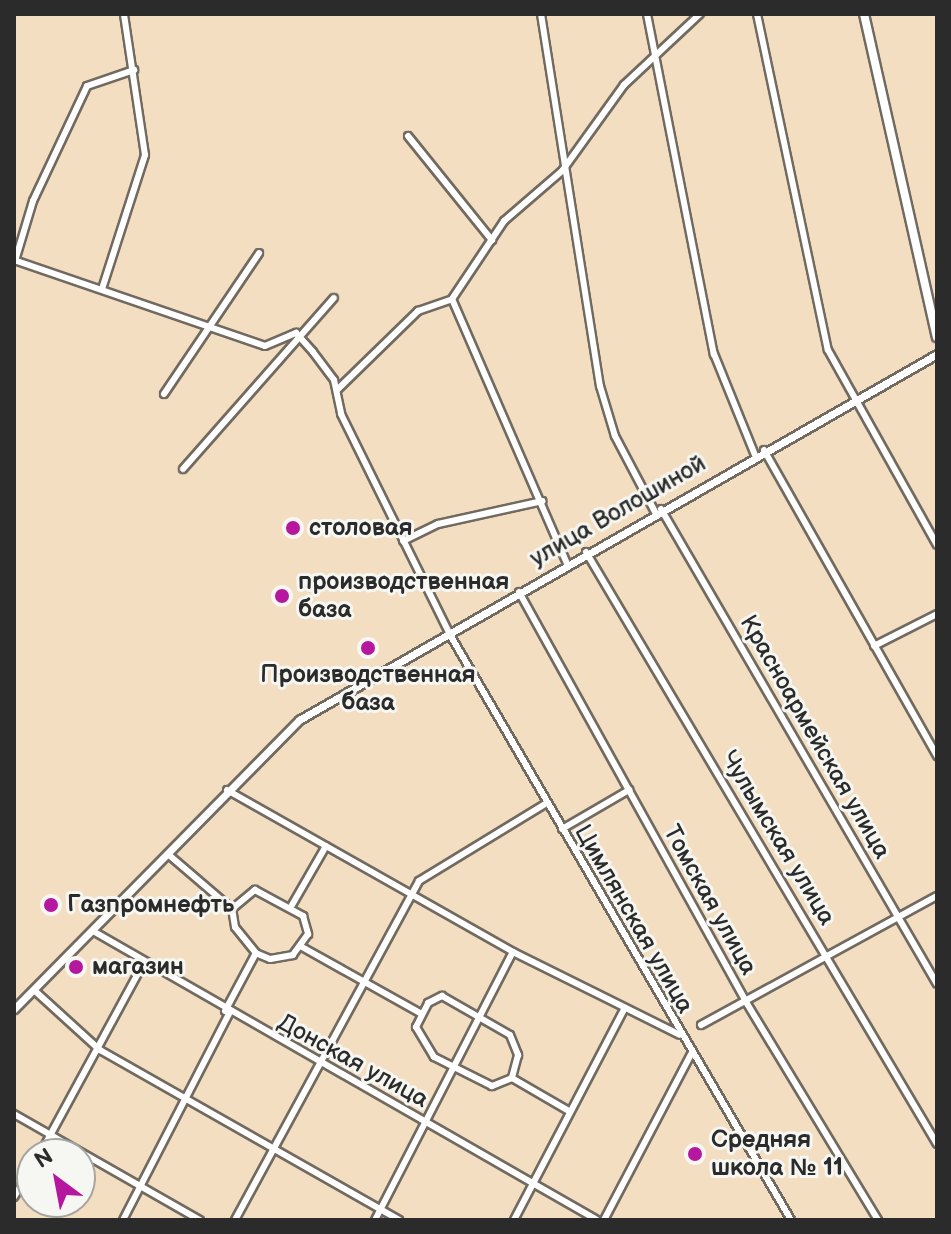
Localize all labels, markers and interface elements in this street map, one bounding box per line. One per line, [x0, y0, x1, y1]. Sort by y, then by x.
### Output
street label: улица Волошиной [525, 449, 711, 573]
place label: столовая [309, 514, 413, 542]
marker: столовая [284, 519, 302, 537]
place label: производственная база [298, 568, 509, 624]
marker: производственная база [273, 587, 291, 605]
street label: Красноармейская улица [733, 610, 897, 864]
marker: Производственная база [359, 639, 377, 657]
place label: Производственная база [260, 661, 476, 717]
street label: Чулымская улица [715, 746, 841, 930]
street label: Цимлянская улица [568, 820, 700, 1018]
street label: Томская улица [657, 820, 763, 980]
place label: Газпромнефть [67, 891, 234, 919]
marker: Газпромнефть [42, 896, 60, 914]
place label: магазин [92, 953, 184, 981]
marker: магазин [67, 958, 85, 976]
street label: Донская улица [273, 1008, 433, 1114]
place label: Средняя школа № 11 [711, 1126, 843, 1182]
north arrow [16, 1138, 96, 1218]
text: N [30, 1143, 58, 1175]
marker: Средняя школа № 11 [686, 1145, 704, 1163]

